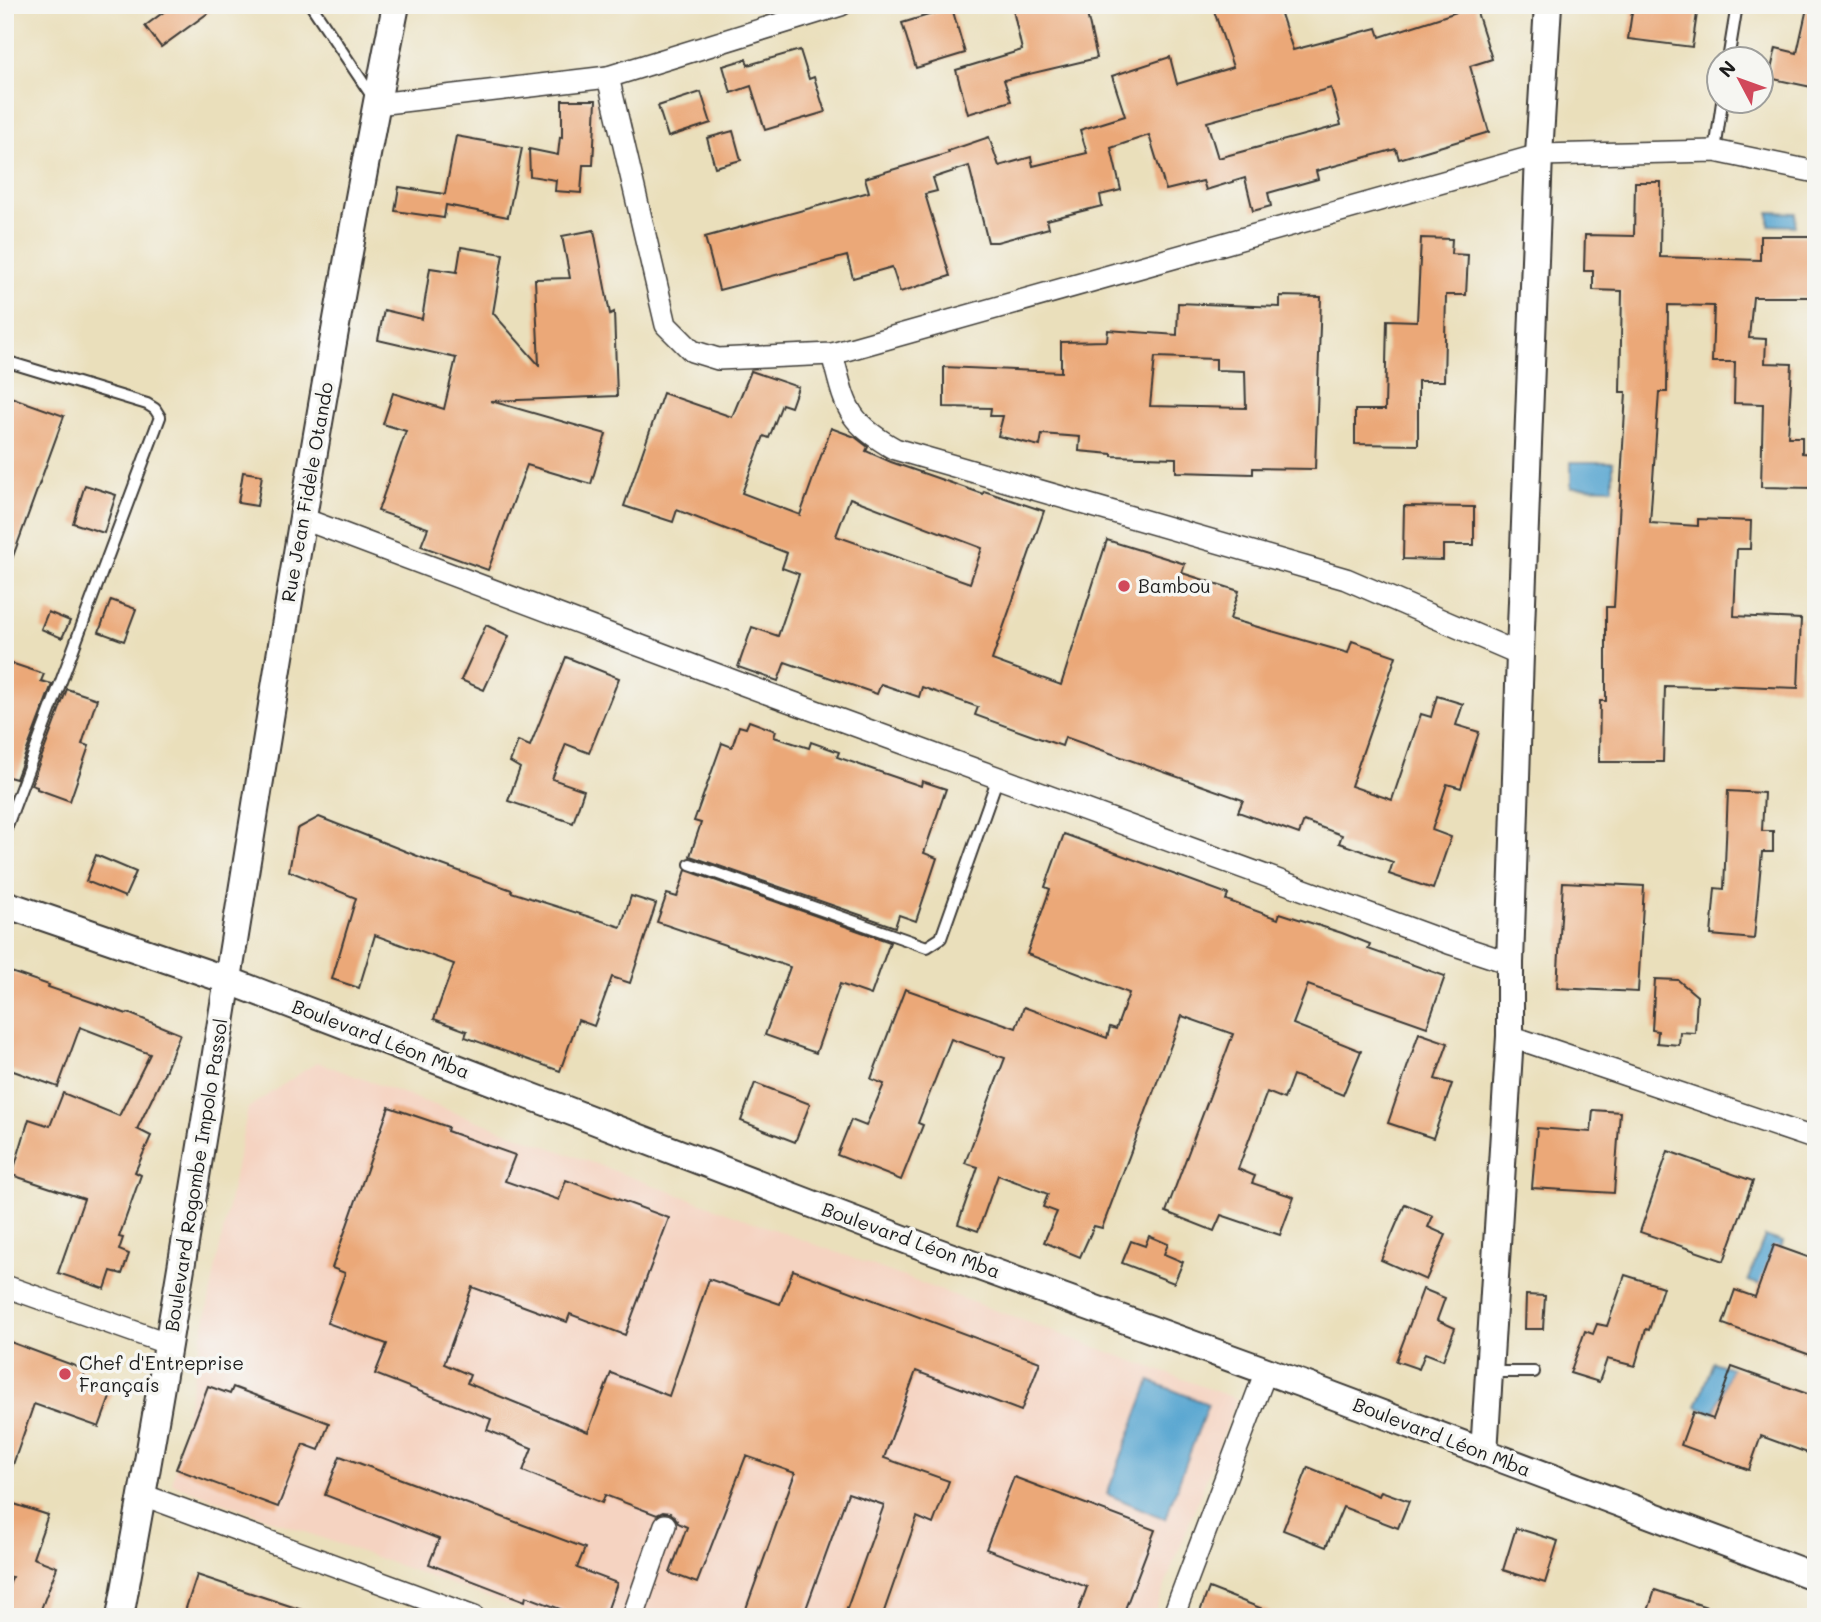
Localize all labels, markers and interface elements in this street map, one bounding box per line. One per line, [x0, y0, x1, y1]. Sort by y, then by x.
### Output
north arrow [1706, 46, 1776, 116]
text: N [1713, 55, 1741, 82]
street label: Rue Jean Fidèle Otando [275, 380, 338, 604]
place label: Bambou [1138, 573, 1211, 598]
marker: Bambou [1116, 578, 1132, 594]
street label: Boulevard Léon Mba [289, 993, 474, 1084]
street label: Boulevard Rogombe Impolo Passol [158, 1016, 233, 1333]
street label: Boulevard Léon Mba [818, 1196, 1004, 1283]
place label: Chef d'Entreprise Français [79, 1350, 244, 1397]
marker: Chef d'Entreprise Français [57, 1366, 73, 1382]
street label: Boulevard Léon Mba [1350, 1391, 1535, 1482]

